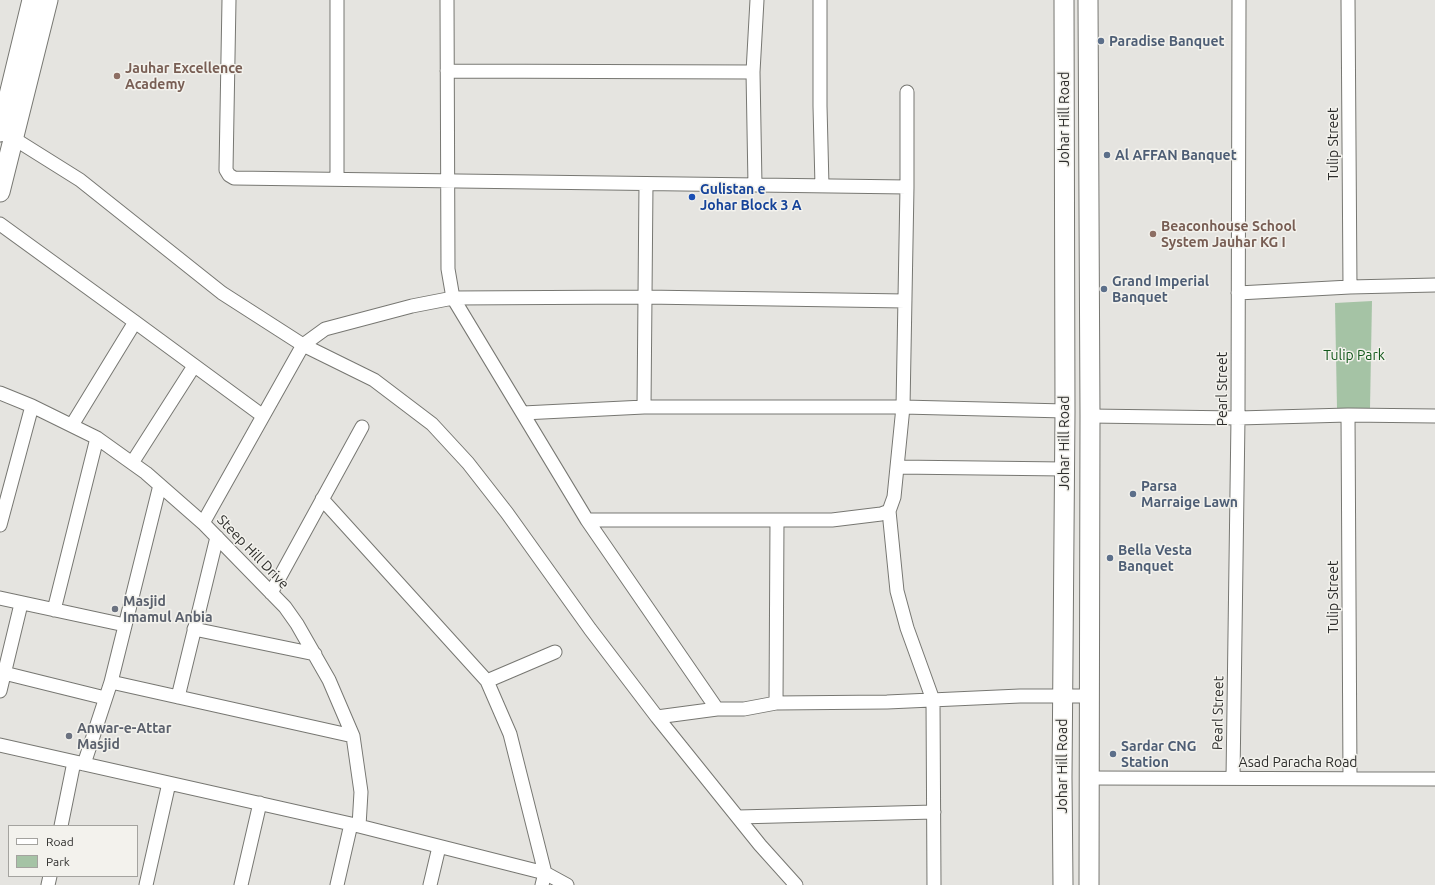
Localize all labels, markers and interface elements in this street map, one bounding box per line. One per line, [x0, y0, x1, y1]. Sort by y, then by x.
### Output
place label: Paradise Banquet [1109, 33, 1224, 49]
marker: Paradise Banquet [1096, 36, 1106, 46]
place label: Jauhar Excellence Academy [125, 60, 243, 92]
marker: Jauhar Excellence Academy [112, 71, 122, 81]
street label: Johar Hill Road [1056, 72, 1072, 166]
street label: Tulip Street [1325, 108, 1341, 180]
place label: Al AFFAN Banquet [1115, 147, 1237, 163]
marker: Al AFFAN Banquet [1102, 150, 1112, 160]
place label: Gulistan e Johar Block 3 A [700, 181, 802, 214]
marker: Gulistan e Johar Block 3 A [687, 192, 697, 202]
place label: Beaconhouse School System Jauhar KG I [1161, 218, 1296, 250]
marker: Beaconhouse School System Jauhar KG I [1148, 229, 1158, 239]
place label: Grand Imperial Banquet [1112, 273, 1209, 306]
marker: Grand Imperial Banquet [1099, 284, 1109, 294]
park label: Tulip Park [1323, 347, 1385, 363]
street label: Pearl Street [1214, 352, 1230, 426]
street label: Johar Hill Road [1056, 396, 1072, 490]
place label: Parsa Marraige Lawn [1141, 478, 1238, 510]
marker: Parsa Marraige Lawn [1128, 489, 1138, 499]
street label: Steep Hill Drive [213, 511, 293, 593]
place label: Bella Vesta Banquet [1118, 542, 1192, 574]
marker: Bella Vesta Banquet [1105, 553, 1115, 563]
street label: Tulip Street [1325, 561, 1341, 633]
place label: Masjid Imamul Anbia [123, 593, 213, 626]
marker: Masjid Imamul Anbia [110, 604, 120, 614]
street label: Pearl Street [1209, 676, 1227, 750]
street label: Johar Hill Road [1054, 719, 1070, 813]
place label: Anwar-e-Attar Masjid [77, 720, 171, 752]
marker: Anwar-e-Attar Masjid [64, 731, 74, 741]
place label: Sardar CNG Station [1121, 738, 1196, 770]
marker: Sardar CNG Station [1108, 749, 1118, 759]
street label: Asad Paracha Road [1238, 754, 1358, 770]
legend [8, 825, 138, 877]
text: Road [46, 835, 74, 848]
text: Park [46, 855, 70, 868]

